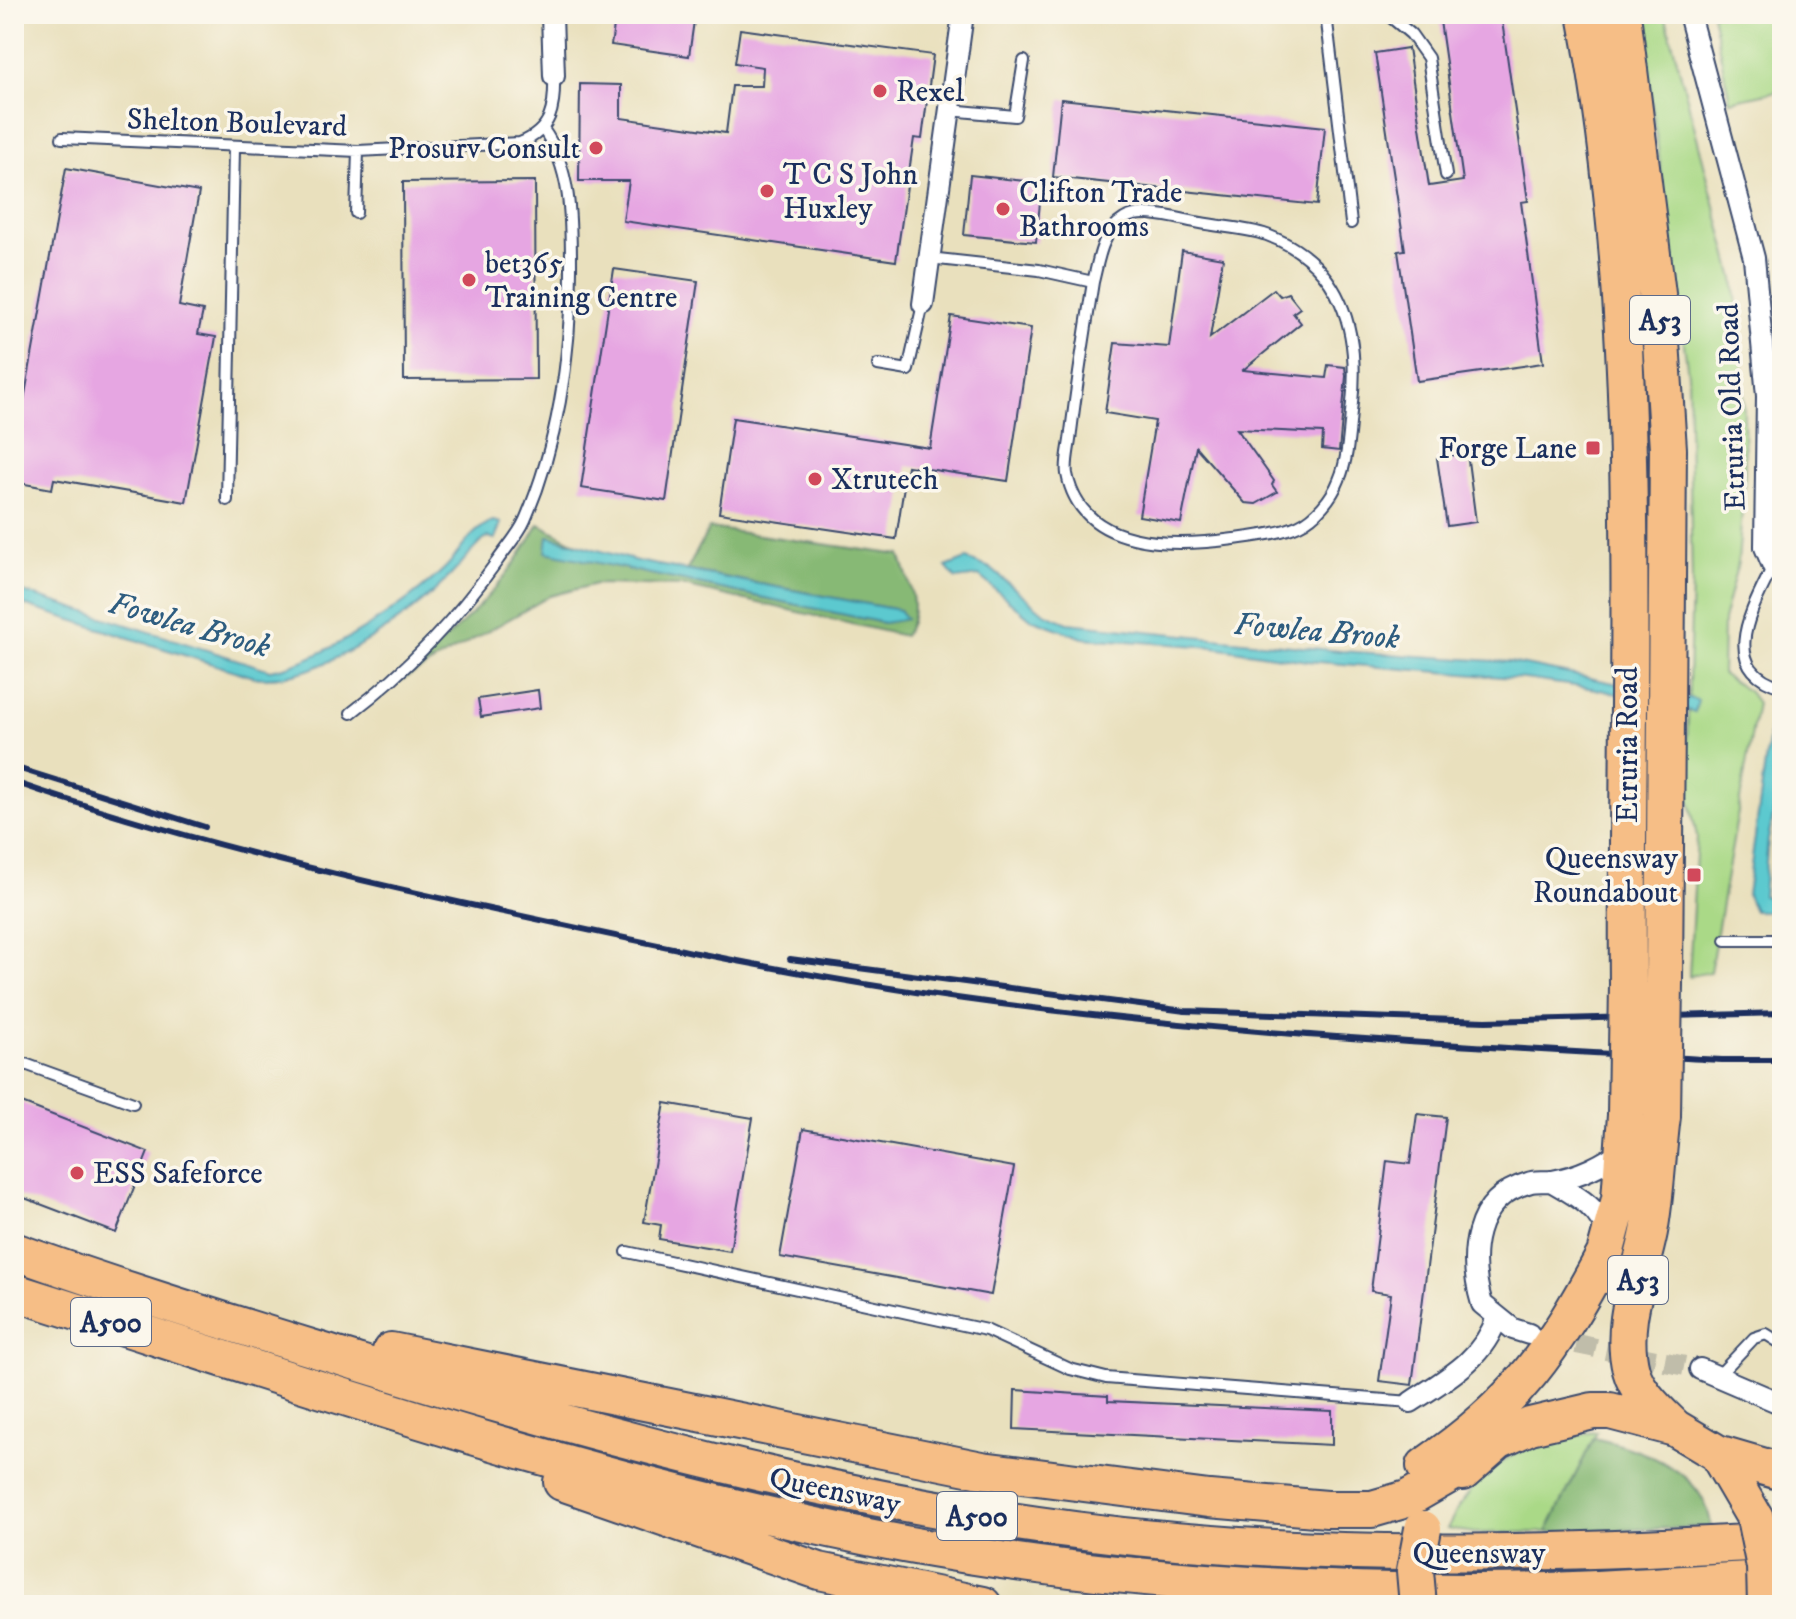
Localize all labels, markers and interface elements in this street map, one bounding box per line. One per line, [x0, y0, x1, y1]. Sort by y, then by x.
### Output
place label: Rexel [896, 74, 964, 111]
marker: Rexel [871, 82, 889, 100]
street label: Shelton Boulevard [126, 101, 348, 146]
place label: Prosurv Consult [388, 131, 580, 168]
marker: Prosurv Consult [587, 139, 605, 157]
place label: T C S John Huxley [783, 157, 918, 228]
place label: Clifton Trade Bathrooms [1019, 175, 1183, 246]
marker: T C S John Huxley [758, 182, 776, 200]
marker: Clifton Trade Bathrooms [994, 200, 1012, 218]
place label: bet365 Training Centre [485, 246, 677, 317]
marker: bet365 Training Centre [460, 271, 478, 289]
road number: A53 [1630, 296, 1690, 344]
street label: Etruria Old Road [1710, 302, 1755, 512]
place label: Forge Lane [1438, 431, 1577, 468]
marker: Forge Lane [1584, 439, 1602, 457]
place label: Xtrutech [831, 462, 939, 499]
marker: Xtrutech [806, 470, 824, 488]
water label: Fowlea Brook [104, 584, 275, 668]
water label: Fowlea Brook [1232, 605, 1402, 659]
street label: Etruria Road [1610, 667, 1647, 823]
place label: Queensway Roundabout [1533, 841, 1679, 912]
marker: Queensway Roundabout [1685, 866, 1703, 884]
place label: ESS Safeforce [93, 1156, 263, 1193]
marker: ESS Safeforce [68, 1164, 86, 1182]
road number: A53 [1608, 1256, 1668, 1304]
road number: A500 [71, 1298, 151, 1346]
street label: Queensway [766, 1460, 904, 1524]
road number: A500 [937, 1492, 1017, 1540]
street label: Queensway [1412, 1536, 1546, 1573]

